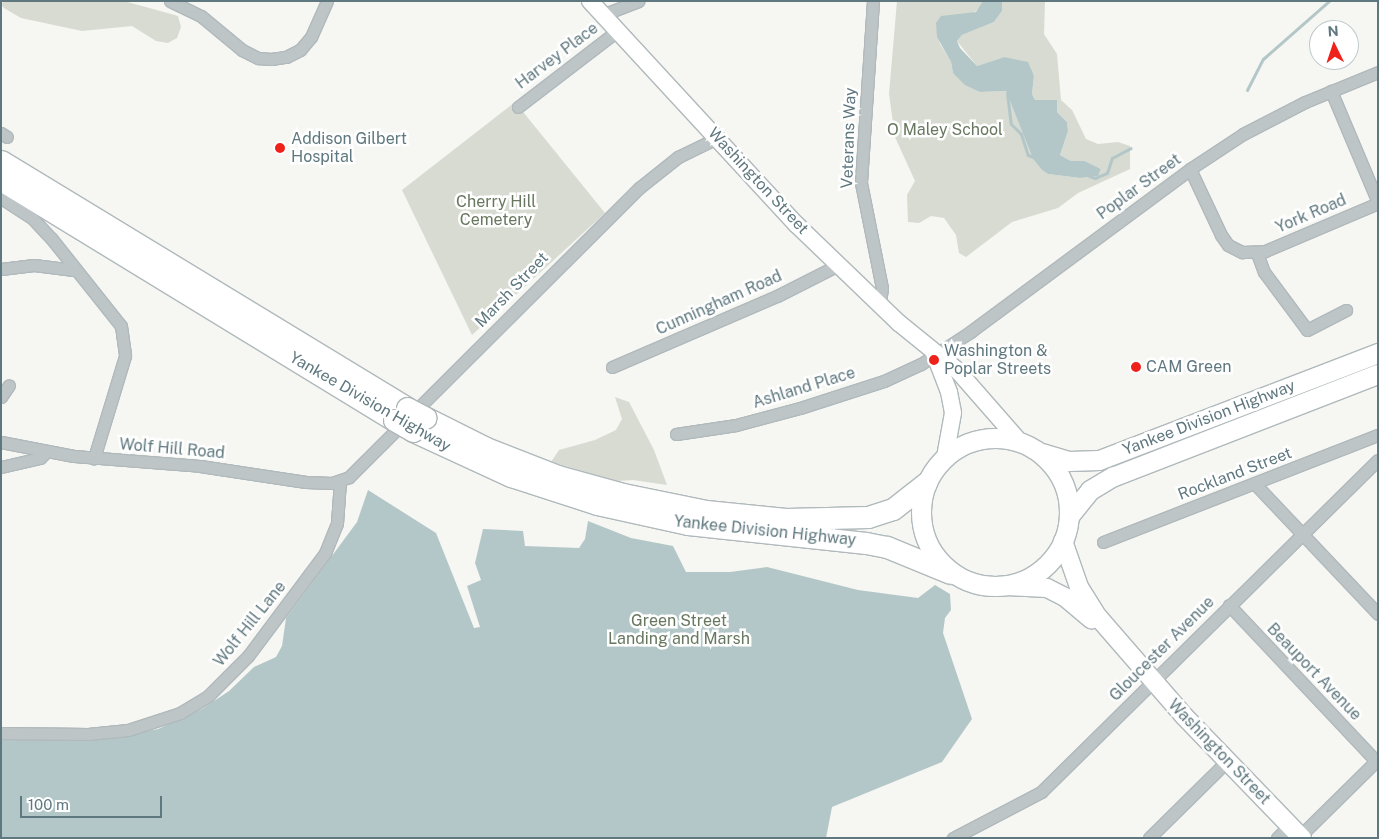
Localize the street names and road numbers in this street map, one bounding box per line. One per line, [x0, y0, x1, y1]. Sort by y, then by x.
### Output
street label: Harvey Place [512, 19, 602, 93]
street label: Veterans Way [838, 87, 860, 189]
street label: Washington Street [704, 124, 812, 238]
street label: Poplar Street [1093, 150, 1185, 224]
street label: York Road [1273, 191, 1349, 237]
street label: Marsh Street [471, 248, 553, 332]
street label: Cunningham Road [653, 267, 785, 339]
street label: Yankee Division Highway [286, 348, 454, 456]
street label: Ashland Place [750, 363, 858, 413]
street label: Yankee Division Highway [1120, 376, 1298, 460]
street label: Wolf Hill Road [118, 435, 226, 463]
street label: Rockland Street [1175, 444, 1295, 504]
street label: Yankee Division Highway [673, 512, 857, 550]
street label: Wolf Hill Lane [210, 578, 290, 670]
street label: Gloucester Avenue [1106, 593, 1218, 705]
street label: Beauport Avenue [1263, 619, 1365, 725]
street label: Washington Street [1164, 695, 1274, 809]

